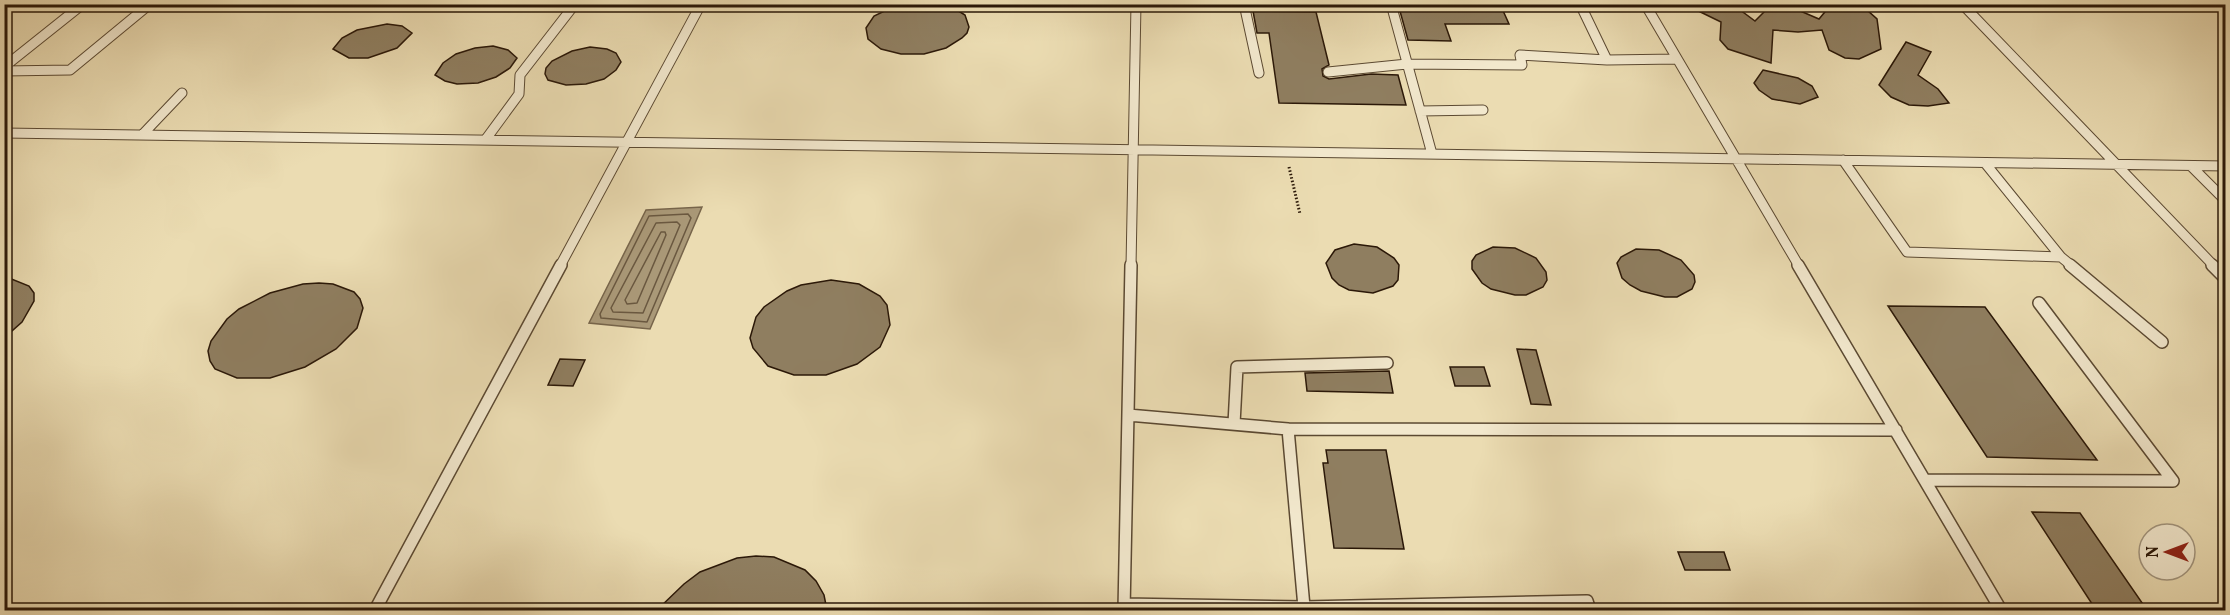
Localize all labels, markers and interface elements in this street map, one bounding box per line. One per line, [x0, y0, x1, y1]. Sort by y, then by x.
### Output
north arrow [2137, 522, 2197, 582]
text: N [2143, 546, 2165, 558]

